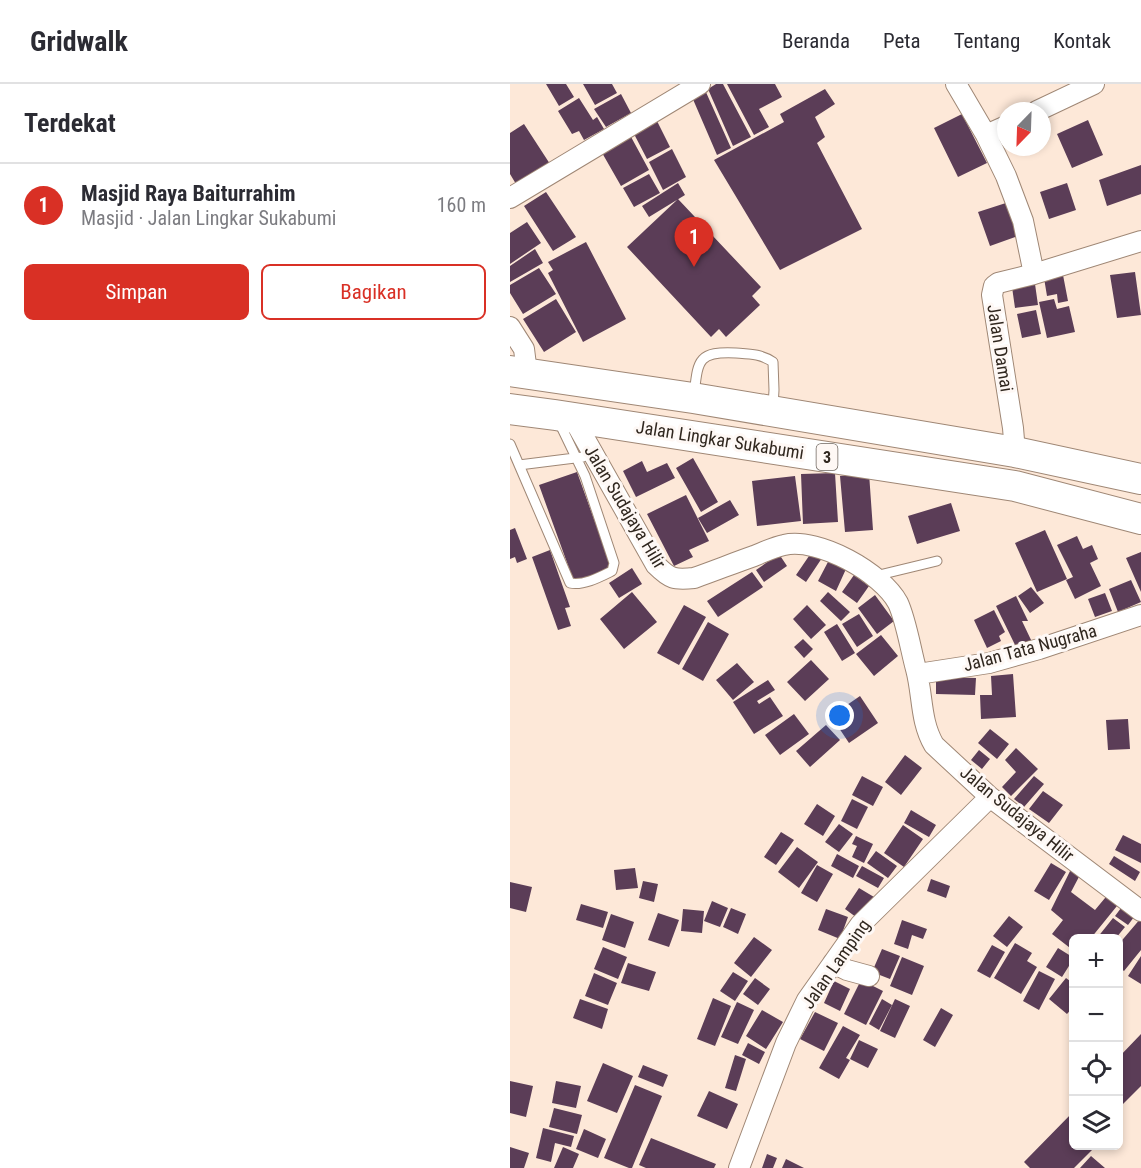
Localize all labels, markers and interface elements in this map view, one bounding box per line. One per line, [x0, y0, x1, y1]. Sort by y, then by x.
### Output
text: Gridwalk [30, 25, 128, 58]
text: Beranda [782, 29, 850, 53]
text: Peta [883, 29, 921, 53]
text: Tentang [954, 29, 1020, 53]
text: Kontak [1053, 29, 1111, 53]
north arrow [997, 102, 1051, 156]
text: Terdekat [24, 108, 116, 138]
text: Masjid Raya Baiturrahim [81, 181, 296, 206]
text: 1 [38, 193, 49, 217]
text: 160 m [437, 193, 486, 217]
text: Masjid · Jalan Lingkar Sukabumi [81, 206, 336, 230]
pin: 1 [674, 218, 714, 267]
button: Simpan [24, 264, 249, 320]
button: Bagikan [261, 264, 486, 320]
street label: Jalan Damai [983, 303, 1018, 393]
street label: Jalan Lingkar Sukabumi [635, 416, 805, 463]
street label: Jalan Sudajaya Hilir [580, 441, 671, 573]
road number: 3 [816, 444, 838, 470]
street label: Jalan Tata Nugraha [961, 620, 1099, 675]
your location [825, 701, 854, 730]
street label: Jalan Sudajaya Hilir [956, 761, 1079, 866]
street label: Jalan Lamping [797, 915, 874, 1012]
map controls [1069, 934, 1123, 1150]
button: + [1069, 934, 1123, 988]
button: − [1069, 988, 1123, 1042]
button: locate [1069, 1042, 1123, 1096]
button: layers [1069, 1096, 1123, 1150]

